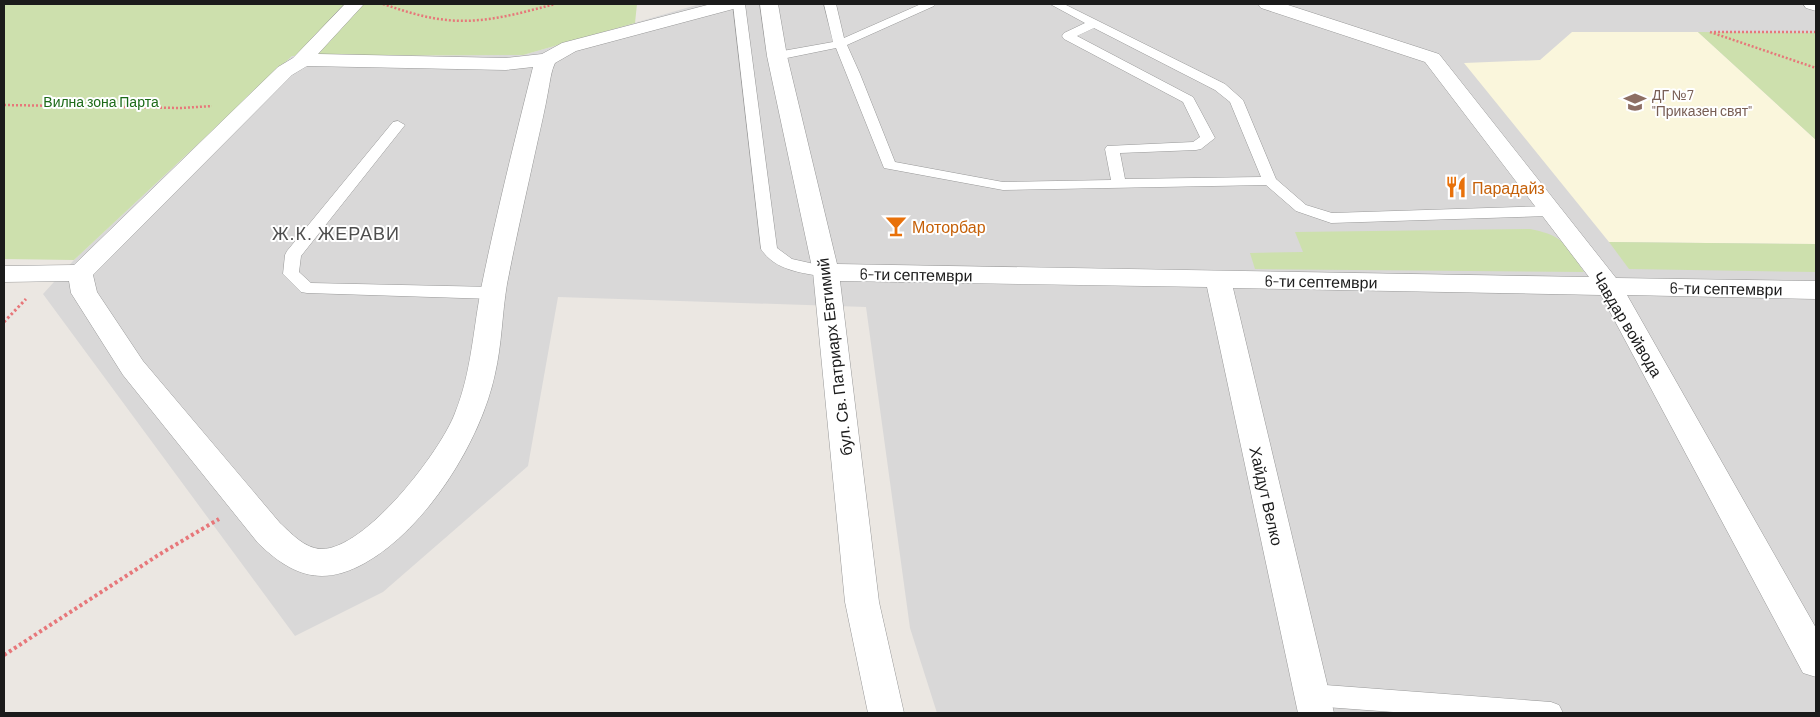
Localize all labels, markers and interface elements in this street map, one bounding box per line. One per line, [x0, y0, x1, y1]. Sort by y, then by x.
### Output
place label: ДГ №7 "Приказен свят" [1652, 86, 1752, 119]
school or university icon: ДГ №7 "Приказен свят" [1622, 89, 1648, 115]
park label: Вилна зона Парта [43, 93, 159, 110]
restaurant icon: Парадайз [1443, 174, 1469, 200]
place label: Парадайз [1472, 178, 1545, 197]
bar icon: Моторбар [883, 213, 909, 239]
place label: Моторбар [912, 217, 986, 236]
district label: Ж.К. ЖЕРАВИ [272, 222, 400, 244]
street label: бул. Св. Патриарх Евтимий [812, 257, 856, 457]
street label: 6-ти септември [859, 264, 973, 284]
street label: Чавдар войвода [1589, 268, 1667, 380]
street label: 6-ти септември [1264, 271, 1378, 291]
street label: 6-ти септември [1669, 278, 1783, 298]
street label: Хайдут Велко [1246, 445, 1288, 547]

